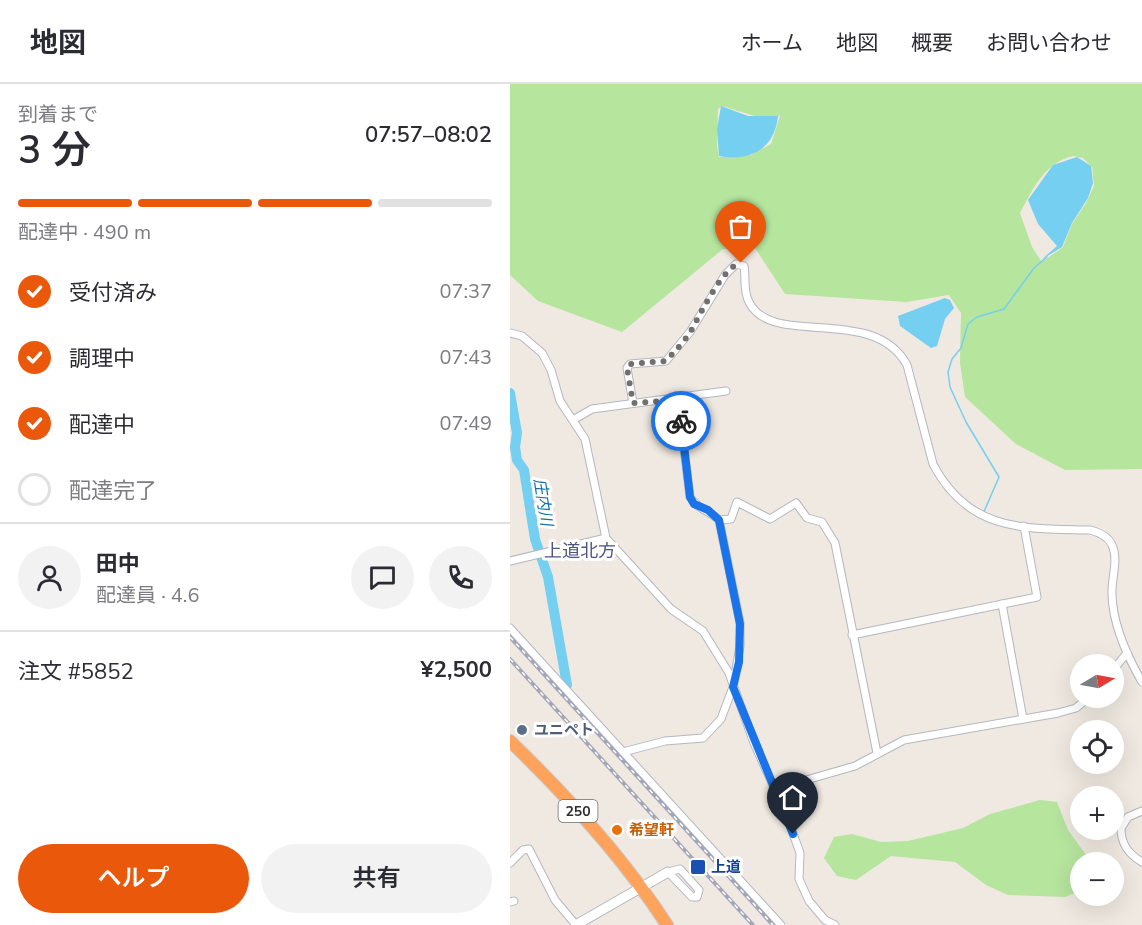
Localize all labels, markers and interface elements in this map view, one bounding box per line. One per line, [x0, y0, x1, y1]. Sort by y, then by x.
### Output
text: 地図 [30, 24, 86, 62]
text: ホーム [741, 29, 803, 57]
text: 地図 [836, 29, 878, 57]
text: 概要 [911, 29, 953, 57]
text: お問い合わせ [986, 29, 1112, 57]
text: 到着まで [18, 101, 98, 128]
text: 07:57–08:02 [365, 120, 492, 150]
text: 3 分 [18, 124, 91, 177]
pin [715, 201, 766, 263]
icon: bag [724, 210, 757, 243]
text: 配達中 · 490 m [18, 219, 151, 246]
icon: check [18, 275, 51, 308]
text: 受付済み [69, 278, 157, 308]
text: 07:37 [439, 278, 492, 305]
icon: check [18, 341, 51, 374]
text: 調理中 [69, 344, 135, 374]
text: 07:43 [439, 344, 492, 371]
courier [651, 391, 711, 451]
icon: bike [665, 405, 698, 438]
icon: check [18, 407, 51, 440]
text: 配達中 [69, 410, 135, 440]
text: 07:49 [439, 410, 492, 437]
text: 配達完了 [69, 476, 157, 506]
water label: 庄内川 [528, 477, 558, 530]
district label: 上道北方 [544, 539, 616, 563]
button: person [18, 546, 81, 609]
button: chat [351, 546, 414, 609]
button: phone [429, 546, 492, 609]
text: 田中 [96, 549, 140, 579]
text: 配達員 · 4.6 [96, 582, 199, 609]
north arrow [1070, 654, 1124, 708]
map controls [1070, 654, 1124, 906]
text: ¥2,500 [421, 655, 492, 685]
text: 注文 #5852 [18, 657, 134, 687]
place label: ユニペト [534, 720, 594, 740]
button: locate [1070, 720, 1124, 774]
marker: ユニペト [515, 723, 529, 737]
pin [767, 772, 818, 834]
icon: home [776, 781, 809, 814]
button: + [1070, 786, 1124, 840]
road number: 250 [558, 800, 598, 822]
place label: 希望軒 [629, 820, 674, 840]
marker: 希望軒 [610, 823, 624, 837]
button: ヘルプ [18, 844, 249, 913]
button: 共有 [261, 844, 492, 913]
button: − [1070, 852, 1124, 906]
place label: 上道 [711, 857, 741, 877]
marker: 上道 [689, 858, 707, 876]

